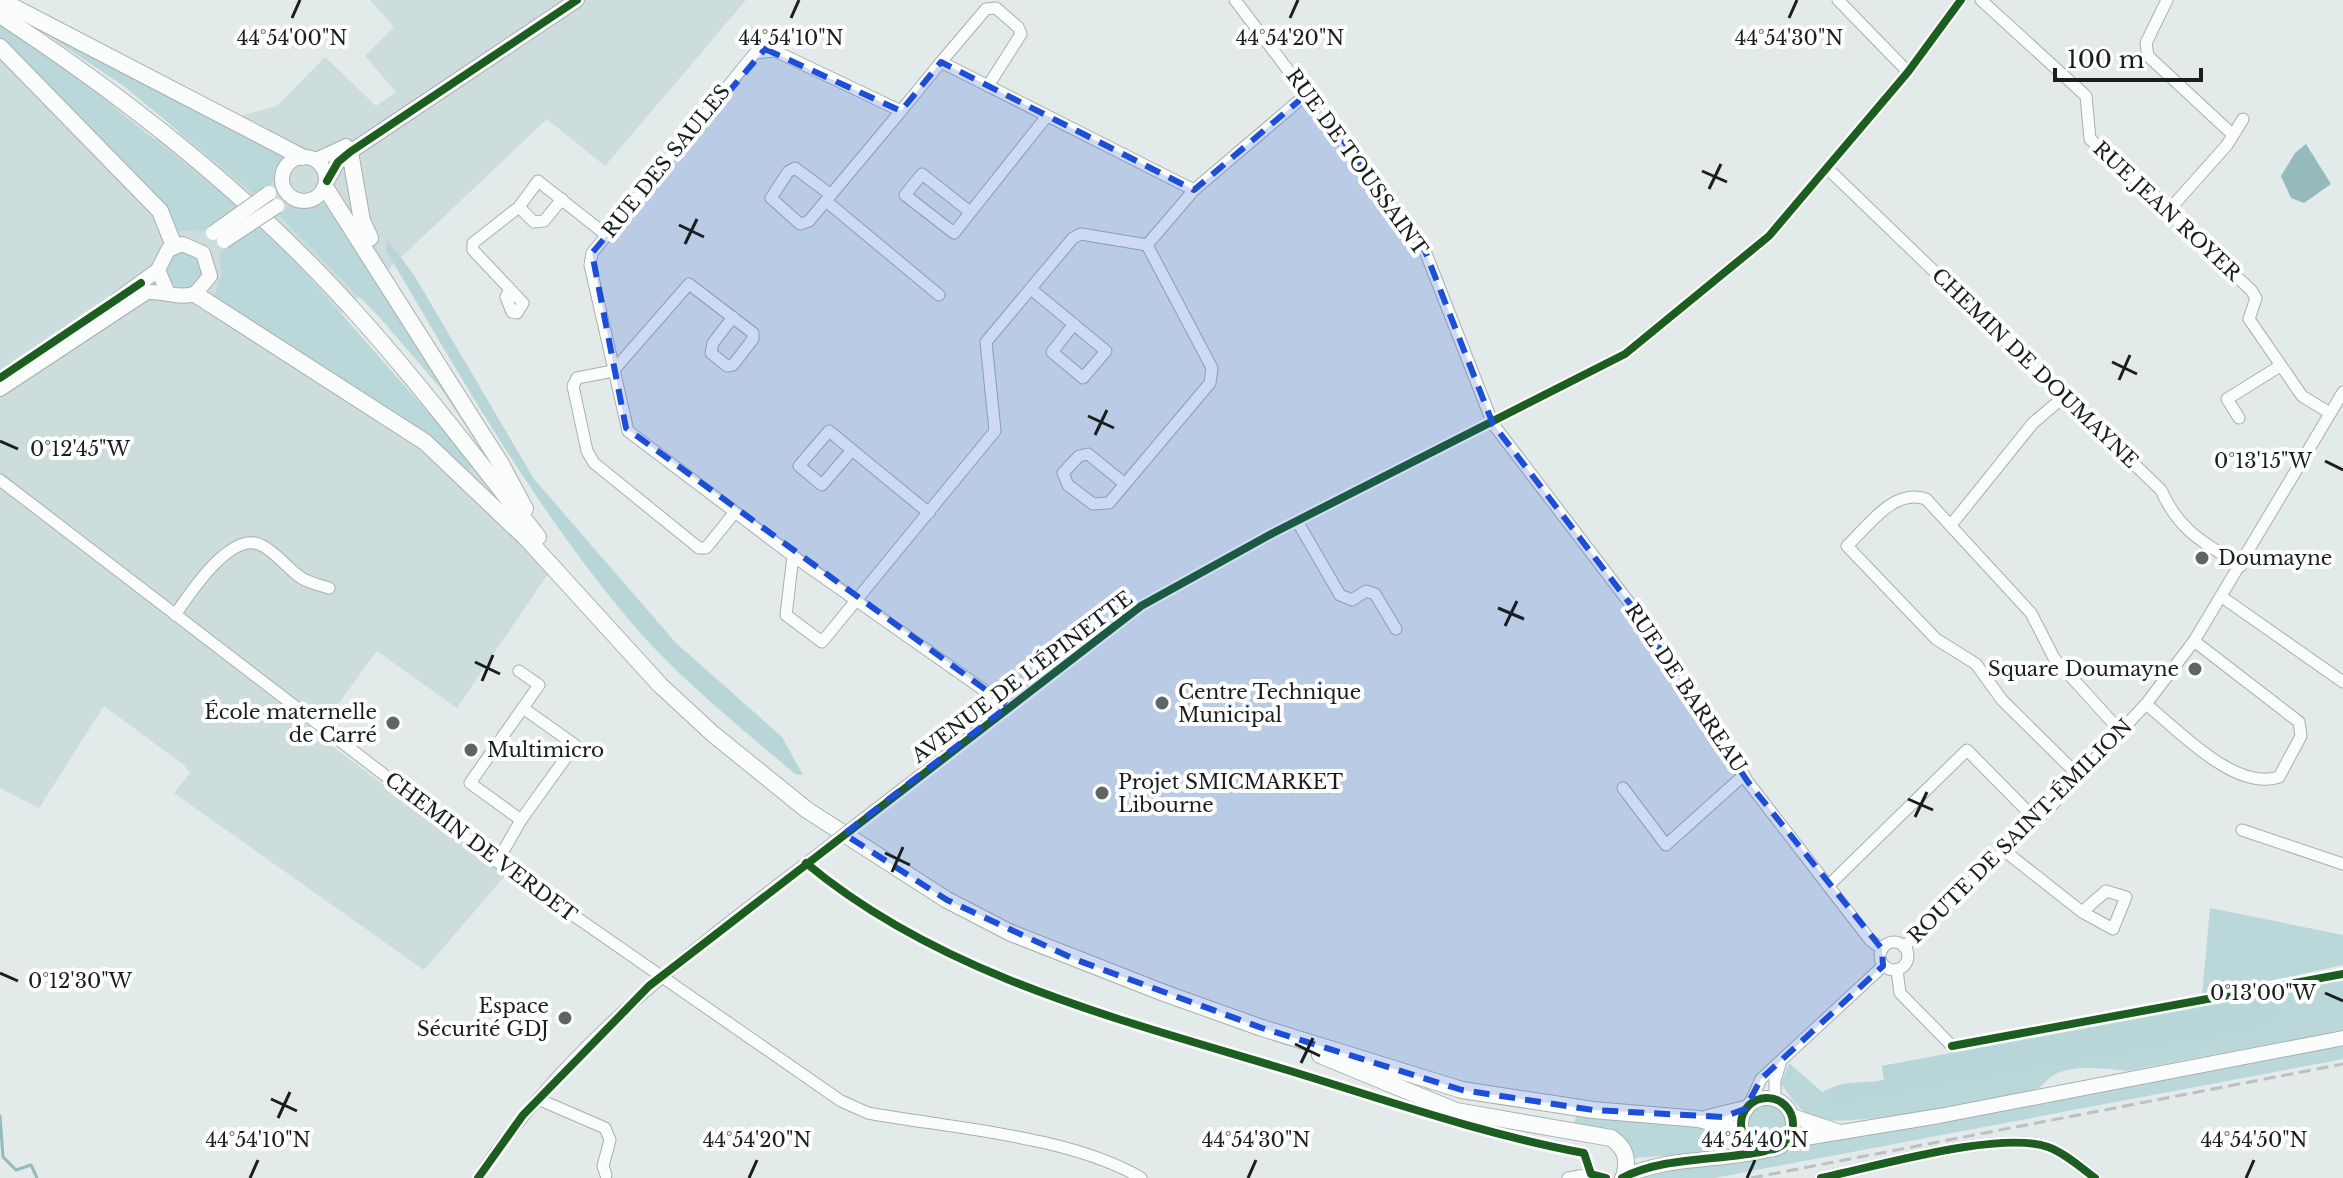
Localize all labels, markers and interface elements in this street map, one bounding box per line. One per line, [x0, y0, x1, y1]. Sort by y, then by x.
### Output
text: 44°54'00"N [237, 26, 347, 50]
text: 44°54'10"N [738, 26, 844, 50]
text: 44°54'20"N [1236, 26, 1344, 50]
text: 44°54'30"N [1735, 26, 1843, 50]
scale bar [2055, 32, 2201, 82]
text: 100 m [2067, 45, 2145, 74]
street label: RUE DE TOUSSAINT [1281, 64, 1433, 260]
street label: RUE DES SAULES [597, 80, 735, 242]
street label: RUE JEAN ROYER [2088, 136, 2247, 286]
street label: CHEMIN DE DOUMAYNE [1927, 263, 2143, 473]
text: 0°12'45"W [30, 437, 130, 461]
text: 0°13'15"W [2214, 449, 2312, 473]
place label: Doumayne [2218, 546, 2332, 570]
marker: Doumayne [2193, 549, 2211, 567]
street label: AVENUE DE L'ÉPINETTE [906, 585, 1137, 768]
street label: RUE DE BARREAU [1620, 599, 1752, 777]
place label: Square Doumayne [1988, 657, 2179, 681]
marker: Square Doumayne [2186, 660, 2204, 678]
place label: Centre Technique Municipal [1178, 680, 1361, 727]
marker: Centre Technique Municipal [1153, 694, 1171, 712]
place label: École maternelle de Carré [204, 699, 377, 747]
street label: ROUTE DE SAINT-ÉMILION [1902, 713, 2137, 948]
marker: École maternelle de Carré [384, 714, 402, 732]
place label: Multimicro [487, 738, 604, 762]
marker: Multimicro [462, 741, 480, 759]
street label: CHEMIN DE VERDET [380, 767, 582, 927]
place label: Projet SMICMARKET Libourne [1118, 770, 1343, 817]
marker: Projet SMICMARKET Libourne [1093, 784, 1111, 802]
text: 0°12'30"W [28, 969, 133, 993]
text: 0°13'00"W [2210, 981, 2317, 1005]
place label: Espace Sécurité GDJ [417, 994, 549, 1041]
marker: Espace Sécurité GDJ [556, 1009, 574, 1027]
text: 44°54'10"N [205, 1128, 311, 1152]
text: 44°54'20"N [703, 1128, 811, 1152]
text: 44°54'30"N [1202, 1128, 1310, 1152]
text: 44°54'40"N [1701, 1128, 1809, 1152]
text: 44°54'50"N [2200, 1128, 2308, 1152]

